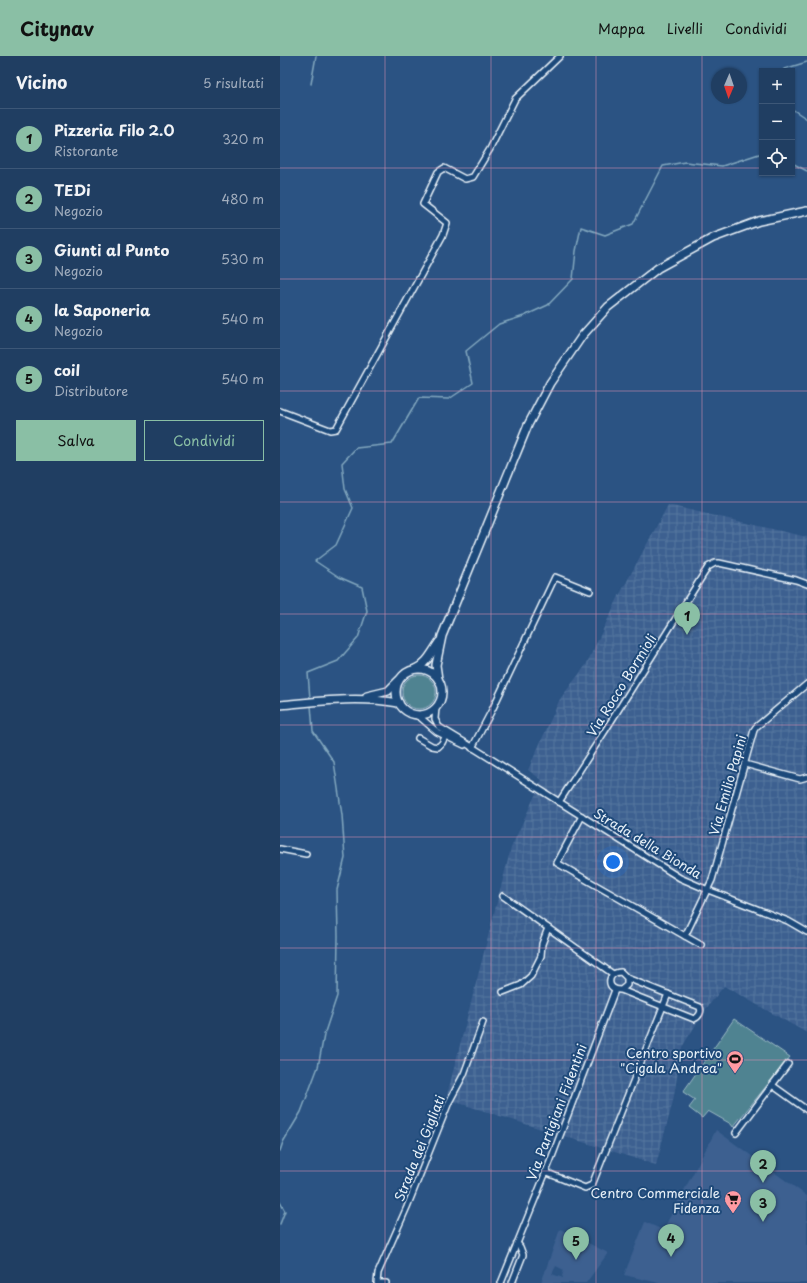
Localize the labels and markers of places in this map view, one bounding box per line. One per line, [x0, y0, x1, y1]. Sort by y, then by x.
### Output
pin: 1 [674, 602, 700, 635]
place label: Centro sportivo "Cigala Andrea" [620, 1043, 722, 1077]
sports icon: Centro sportivo "Cigala Andrea" [725, 1049, 745, 1074]
pin: 2 [750, 1150, 776, 1183]
place label: Centro Commerciale Fidenza [591, 1183, 721, 1217]
supermarket icon: Centro Commerciale Fidenza [723, 1189, 743, 1214]
pin: 3 [750, 1189, 776, 1222]
pin: 4 [658, 1224, 684, 1257]
pin: 5 [563, 1227, 589, 1260]

